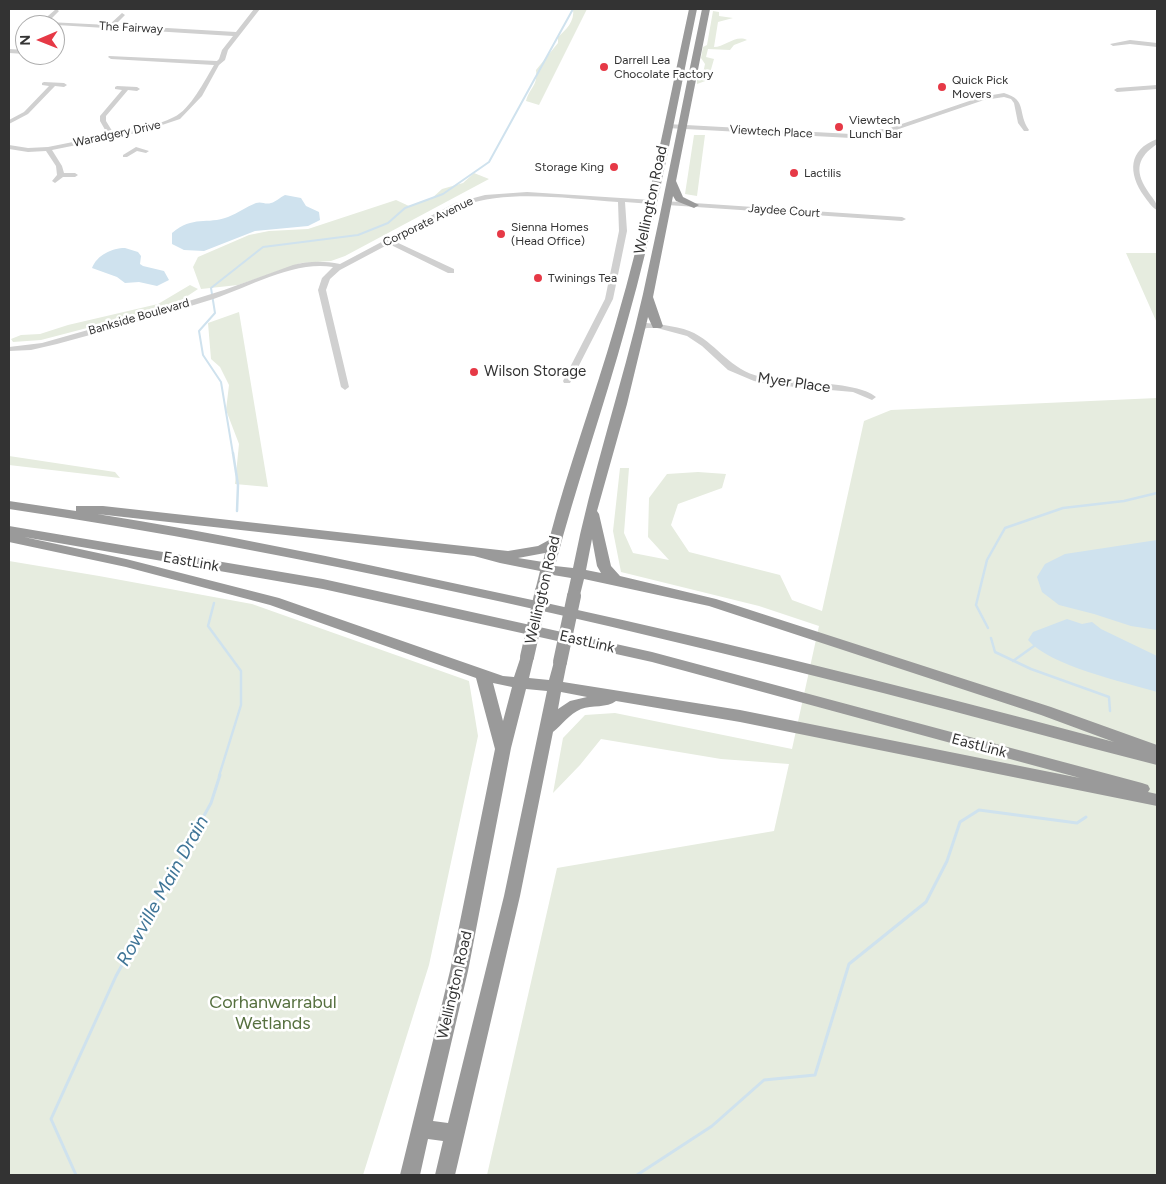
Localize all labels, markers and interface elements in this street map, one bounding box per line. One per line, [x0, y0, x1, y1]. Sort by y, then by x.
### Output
north arrow [15, 15, 65, 65]
street label: The Fairway [99, 19, 163, 37]
text: N [17, 35, 34, 46]
place label: Darrell Lea Chocolate Factory [614, 53, 713, 81]
marker: Darrell Lea Chocolate Factory [598, 61, 610, 73]
place label: Quick Pick Movers [952, 73, 1008, 101]
marker: Quick Pick Movers [936, 81, 948, 93]
place label: Viewtech Lunch Bar [849, 113, 902, 141]
street label: Waradgery Drive [72, 118, 162, 150]
marker: Viewtech Lunch Bar [833, 121, 845, 133]
street label: Viewtech Place [729, 123, 813, 141]
street label: Wellington Road [631, 144, 671, 256]
place label: Storage King [535, 160, 604, 174]
marker: Storage King [608, 161, 620, 173]
place label: Lactilis [804, 166, 841, 180]
marker: Lactilis [788, 167, 800, 179]
street label: Corporate Avenue [381, 194, 475, 250]
street label: Jaydee Court [747, 201, 821, 221]
place label: Sienna Homes (Head Office) [511, 220, 589, 248]
marker: Sienna Homes (Head Office) [495, 228, 507, 240]
place label: Twinings Tea [548, 271, 617, 285]
marker: Twinings Tea [532, 272, 544, 284]
street label: Bankside Boulevard [87, 296, 191, 338]
place label: Wilson Storage [484, 363, 586, 381]
marker: Wilson Storage [468, 366, 480, 378]
street label: Myer Place [756, 369, 832, 397]
street label: Wellington Road [522, 534, 564, 646]
street label: EastLink [162, 548, 220, 576]
street label: EastLink [558, 627, 616, 657]
street label: EastLink [950, 730, 1008, 762]
water label: Rowville Main Drain [112, 812, 214, 970]
street label: Wellington Road [434, 929, 476, 1041]
park label: Corhanwarrabul Wetlands [209, 992, 337, 1034]

